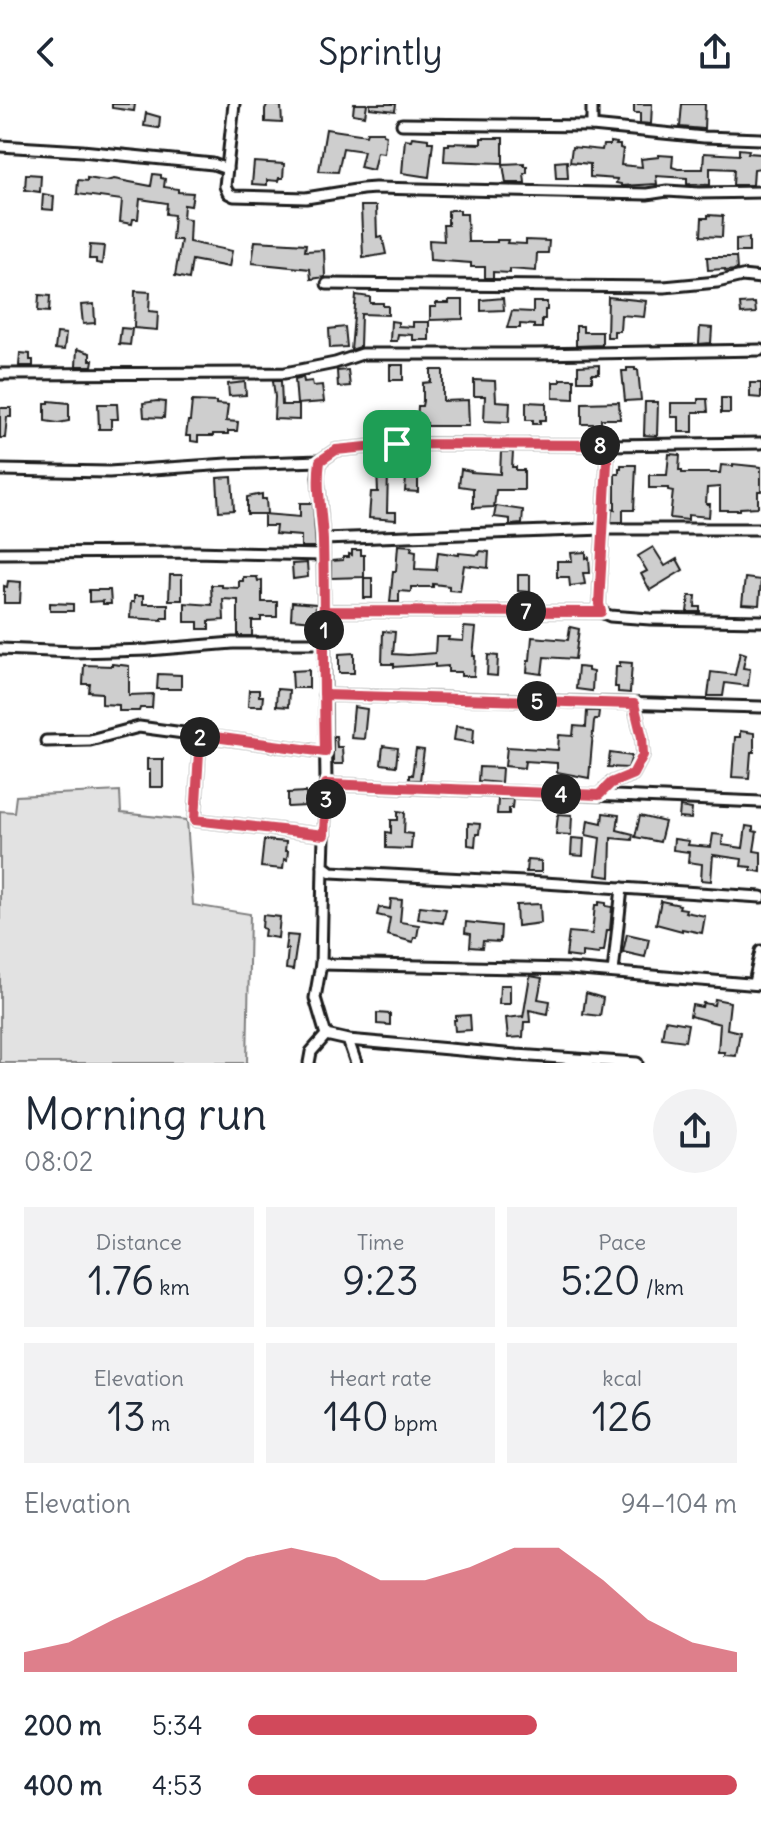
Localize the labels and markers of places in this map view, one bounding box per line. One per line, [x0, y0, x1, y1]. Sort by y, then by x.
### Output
pin [363, 410, 431, 478]
pin: 8 [580, 425, 620, 465]
pin: 7 [506, 591, 546, 631]
pin: 1 [304, 610, 344, 650]
pin: 5 [517, 681, 557, 721]
pin: 2 [180, 717, 220, 757]
pin: 4 [541, 774, 581, 814]
pin: 3 [306, 779, 346, 819]

